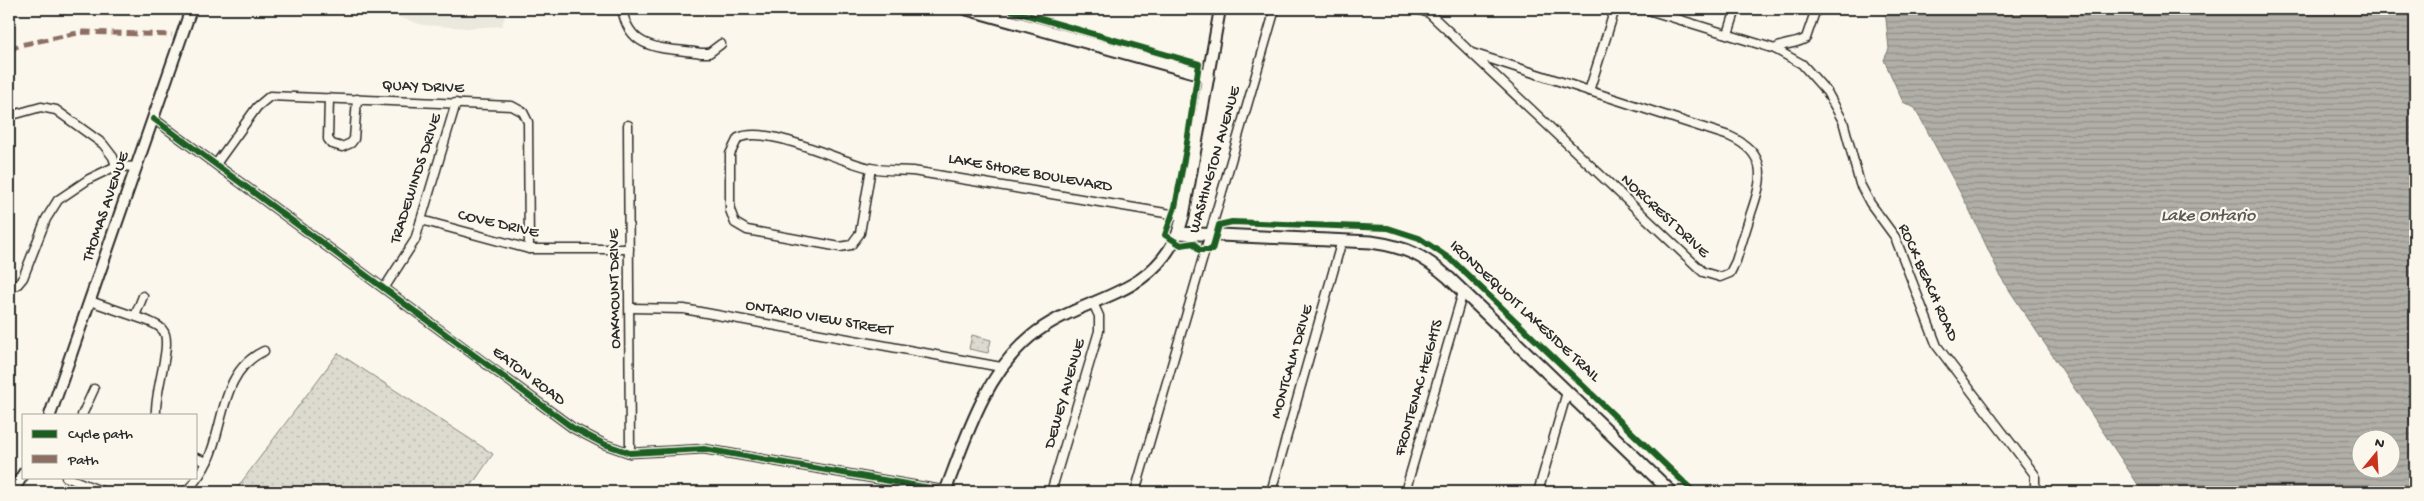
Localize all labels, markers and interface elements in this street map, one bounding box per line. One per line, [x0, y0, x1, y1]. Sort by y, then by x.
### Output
street label: QUAY DRIVE [382, 77, 465, 99]
street label: WASHINGTON AVENUE [1186, 83, 1246, 236]
street label: TRADEWINDS DRIVE [387, 111, 447, 247]
street label: THOMAS AVENUE [79, 149, 135, 265]
street label: LAKE SHORE BOULEVARD [947, 150, 1114, 198]
street label: NORCREST DRIVE [1616, 171, 1713, 264]
street label: COVE DRIVE [456, 206, 541, 244]
water label: Lake Ontario [2161, 206, 2256, 227]
street label: ROCK BEACH ROAD [1893, 221, 1962, 345]
street label: OAKMOUNT DRIVE [605, 228, 627, 349]
street label: IRONDEQUOIT LAKESIDE TRAIL [1445, 237, 1604, 388]
street label: ONTARIO VIEW STREET [744, 297, 895, 341]
street label: MONTCALM DRIVE [1268, 302, 1319, 421]
street label: FRONTENAC HEIGHTS [1391, 317, 1449, 459]
street label: DEWEY AVENUE [1041, 336, 1091, 452]
street label: EATON ROAD [487, 343, 569, 411]
legend [22, 414, 198, 478]
text: Cycle path [68, 426, 133, 444]
north arrow [2352, 428, 2402, 478]
text: N [2372, 435, 2386, 454]
text: Path [67, 452, 99, 470]

